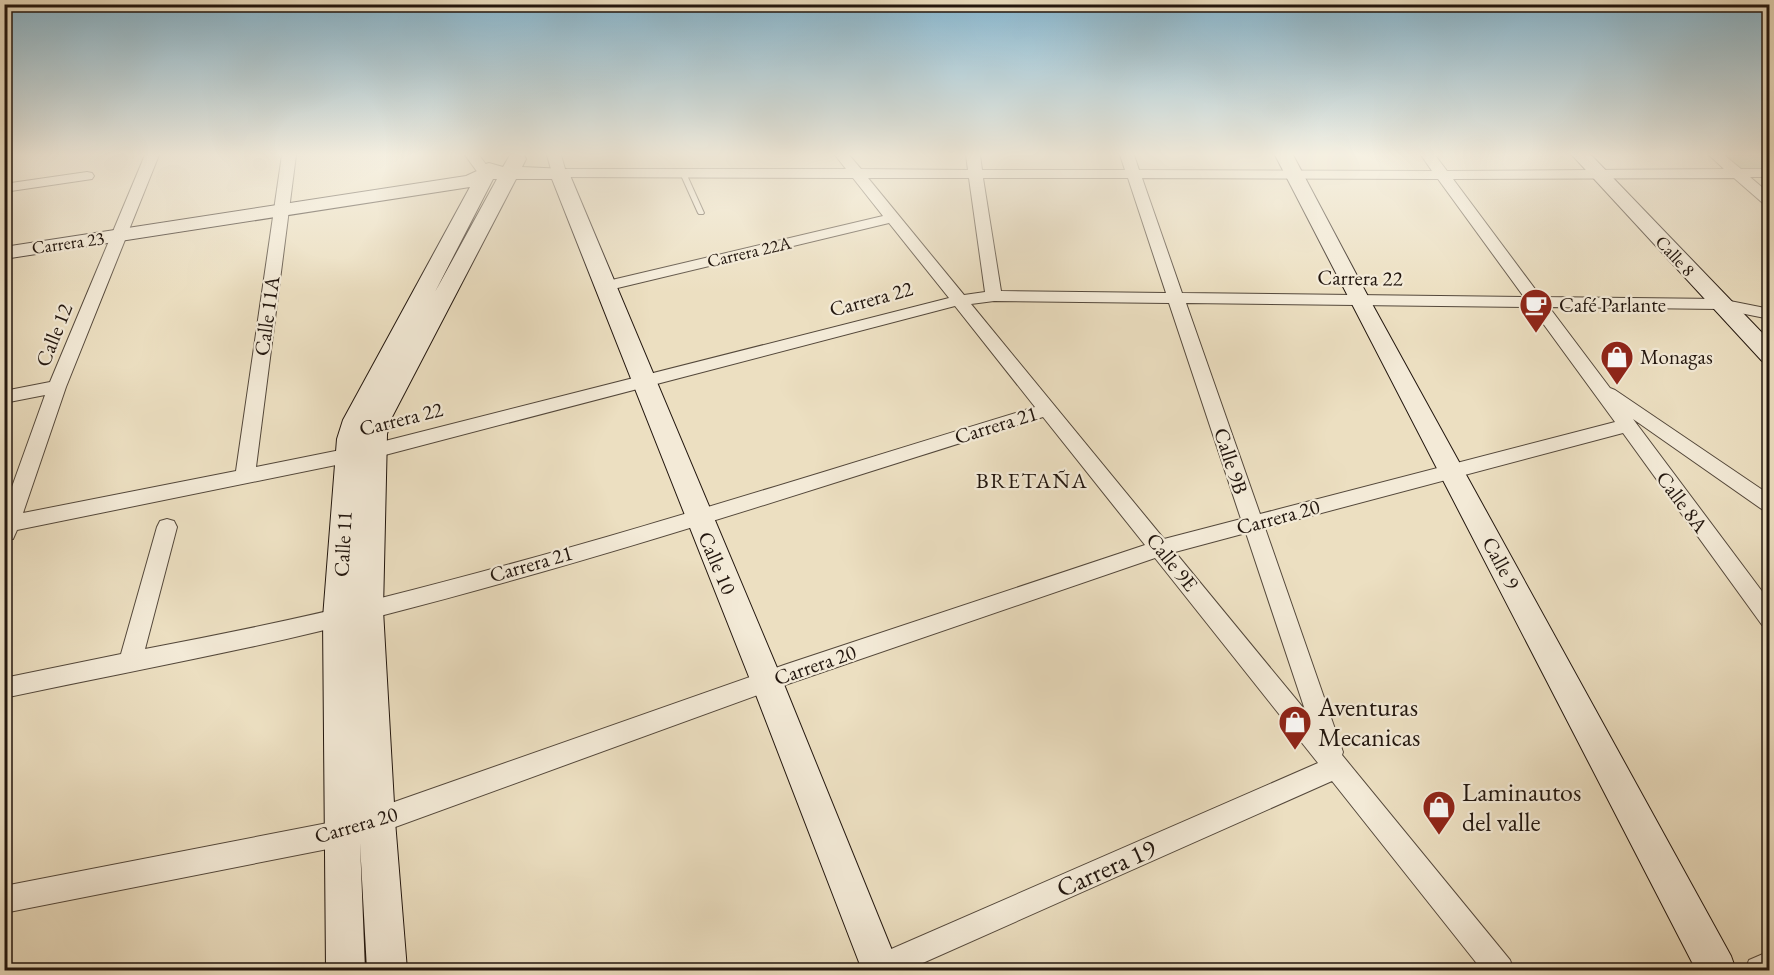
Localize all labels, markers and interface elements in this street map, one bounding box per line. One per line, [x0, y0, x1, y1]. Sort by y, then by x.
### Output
street label: Carrera 23 [30, 226, 106, 259]
street label: Calle 8 [1651, 230, 1700, 281]
street label: Carrera 22A [705, 231, 794, 272]
street label: Carrera 22 [1317, 263, 1403, 292]
street label: Calle 11A [248, 274, 286, 358]
street label: Carrera 22 [826, 274, 916, 323]
cafe icon: Café Parlante [1518, 287, 1554, 334]
place label: Café Parlante [1559, 291, 1666, 318]
street label: Calle 12 [29, 299, 78, 370]
shop icon: Monagas [1599, 339, 1635, 386]
place label: Monagas [1640, 343, 1713, 370]
street label: Carrera 22 [356, 395, 446, 442]
street label: Carrera 21 [951, 399, 1041, 450]
street label: Calle 9B [1208, 424, 1255, 497]
street label: Calle 8A [1650, 465, 1715, 538]
district label: BRETAÑA [976, 466, 1088, 495]
street label: Carrera 20 [1233, 492, 1323, 541]
street label: Calle 11 [327, 510, 358, 578]
street label: Calle 10 [692, 527, 743, 598]
street label: Calle 9E [1141, 527, 1204, 597]
street label: Calle 9 [1476, 532, 1526, 594]
street label: Carrera 21 [486, 539, 576, 588]
street label: Carrera 20 [770, 638, 860, 691]
place label: Aventuras Mecanicas [1317, 690, 1420, 754]
shop icon: Aventuras Mecanicas [1277, 704, 1313, 751]
place label: Laminautos del valle [1462, 775, 1581, 839]
shop icon: Laminautos del valle [1421, 789, 1457, 836]
street label: Carrera 20 [311, 800, 401, 849]
street label: Carrera 19 [1051, 831, 1162, 905]

